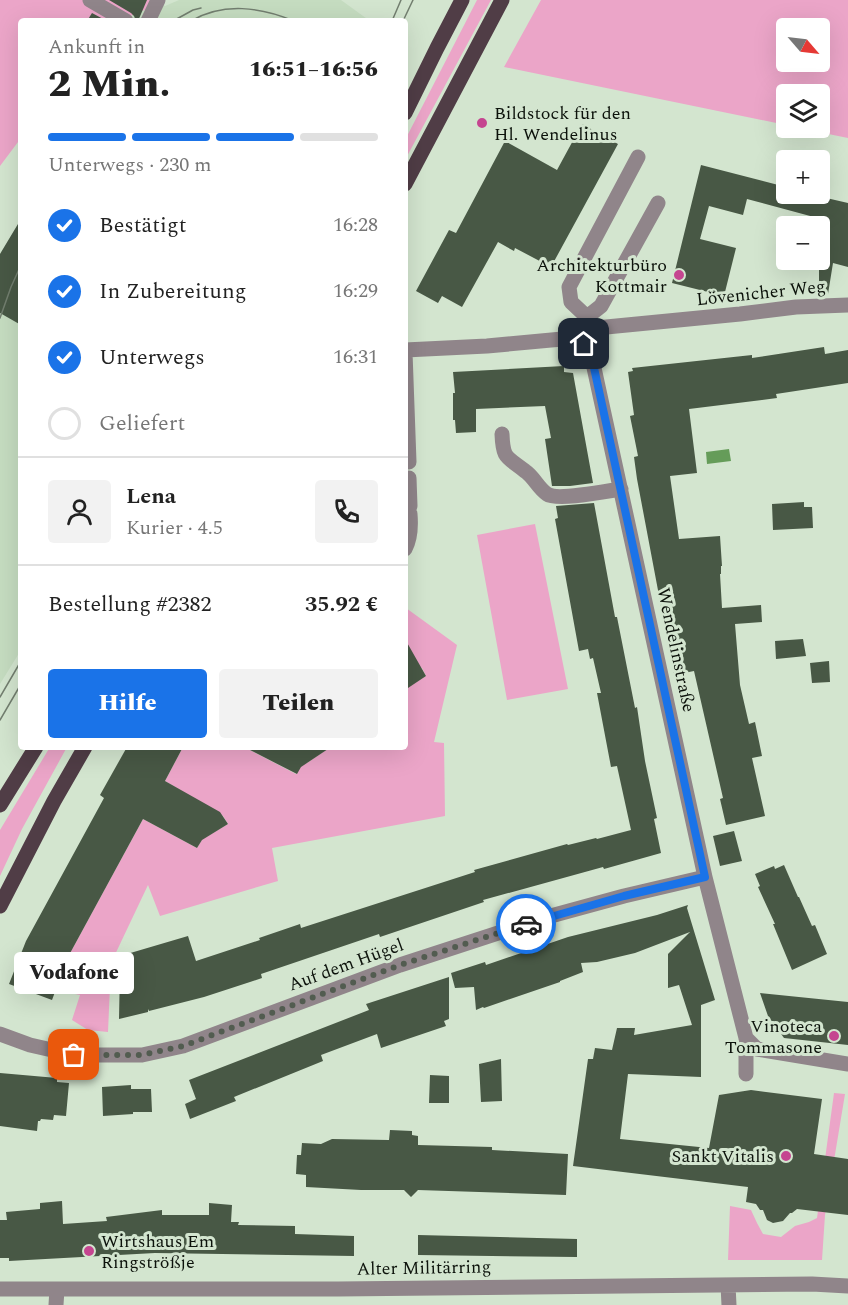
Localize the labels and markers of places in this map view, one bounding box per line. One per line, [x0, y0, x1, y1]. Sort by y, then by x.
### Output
place label: Bildstock für den Hl. Wendelinus [494, 100, 631, 148]
marker: Bildstock für den Hl. Wendelinus [475, 116, 489, 130]
place label: Architekturbüro Kottmair [536, 252, 667, 300]
marker: Architekturbüro Kottmair [672, 268, 686, 282]
pin [558, 318, 609, 369]
callout: Vodafone [14, 953, 134, 995]
place label: Vinoteca Tommasone [725, 1013, 822, 1061]
pin [48, 1029, 99, 1080]
marker: Vinoteca Tommasone [827, 1029, 841, 1043]
place label: Sankt Vitalis [672, 1143, 774, 1170]
marker: Sankt Vitalis [779, 1149, 793, 1163]
place label: Wirtshaus Em Ringströßje [101, 1228, 214, 1276]
marker: Wirtshaus Em Ringströßje [82, 1244, 96, 1258]

